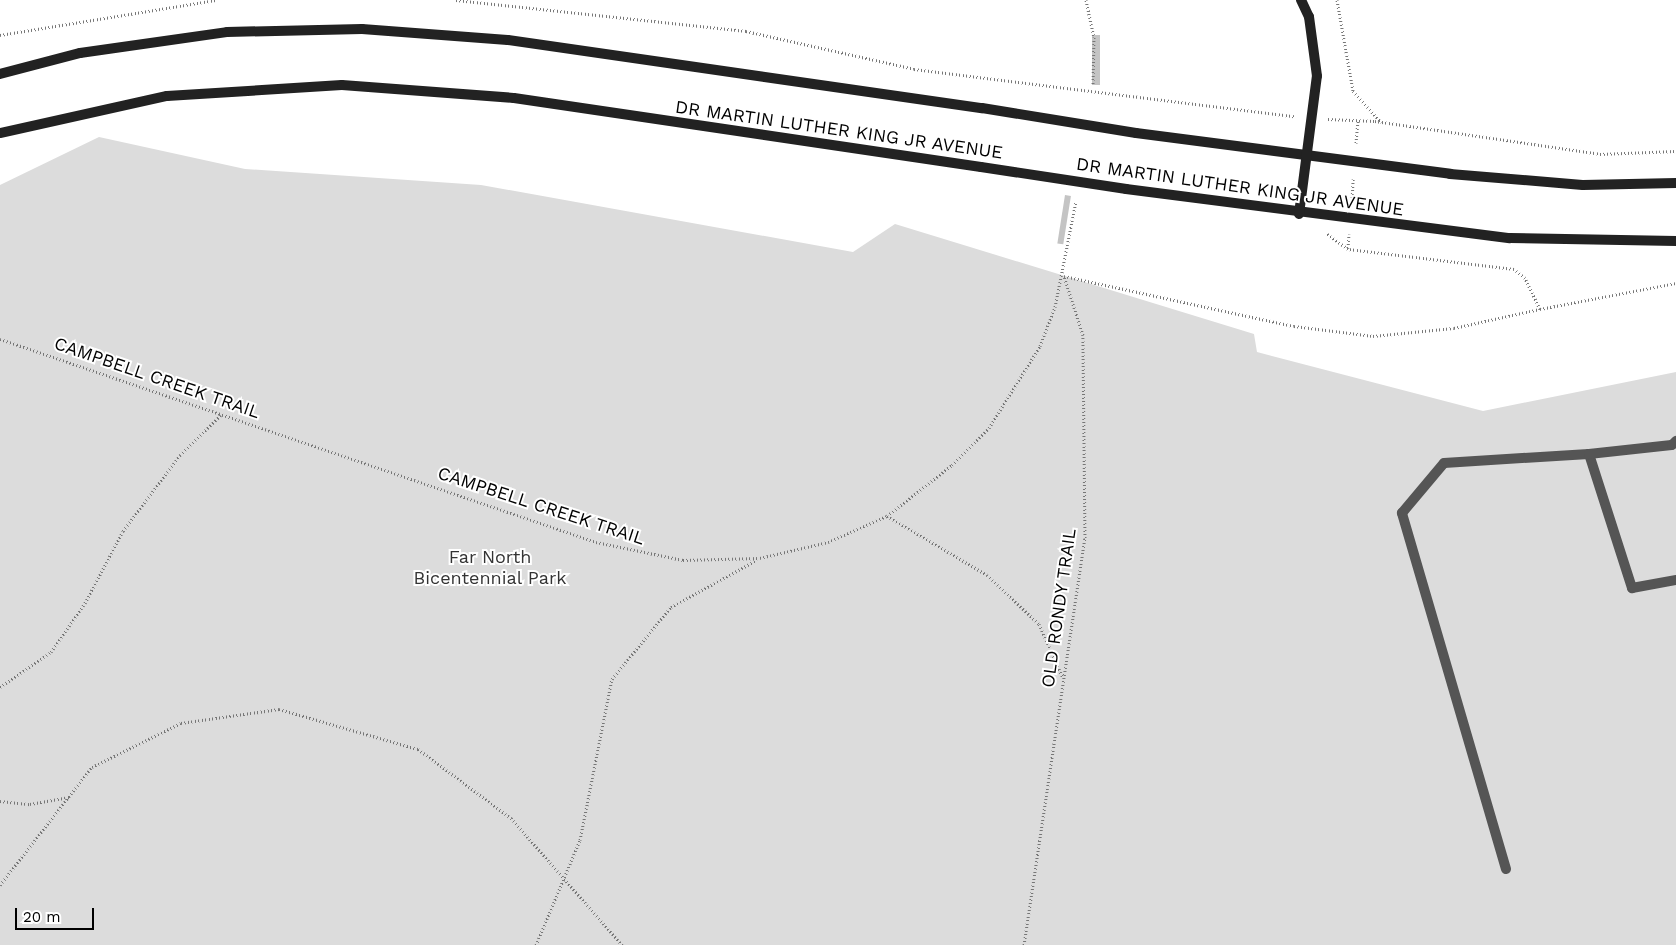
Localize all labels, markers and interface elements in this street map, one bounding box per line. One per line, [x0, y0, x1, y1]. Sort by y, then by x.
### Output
street label: DR MARTIN LUTHER KING JR AVENUE [673, 96, 1005, 164]
street label: DR MARTIN LUTHER KING JR AVENUE [1074, 153, 1406, 221]
street label: CAMPBELL CREEK TRAIL [51, 332, 263, 424]
street label: CAMPBELL CREEK TRAIL [434, 462, 648, 550]
street label: OLD RONDY TRAIL [1037, 526, 1081, 690]
park label: Far North Bicentennial Park [413, 547, 567, 590]
scale bar [18, 898, 96, 930]
text: 20 m [23, 908, 61, 926]

